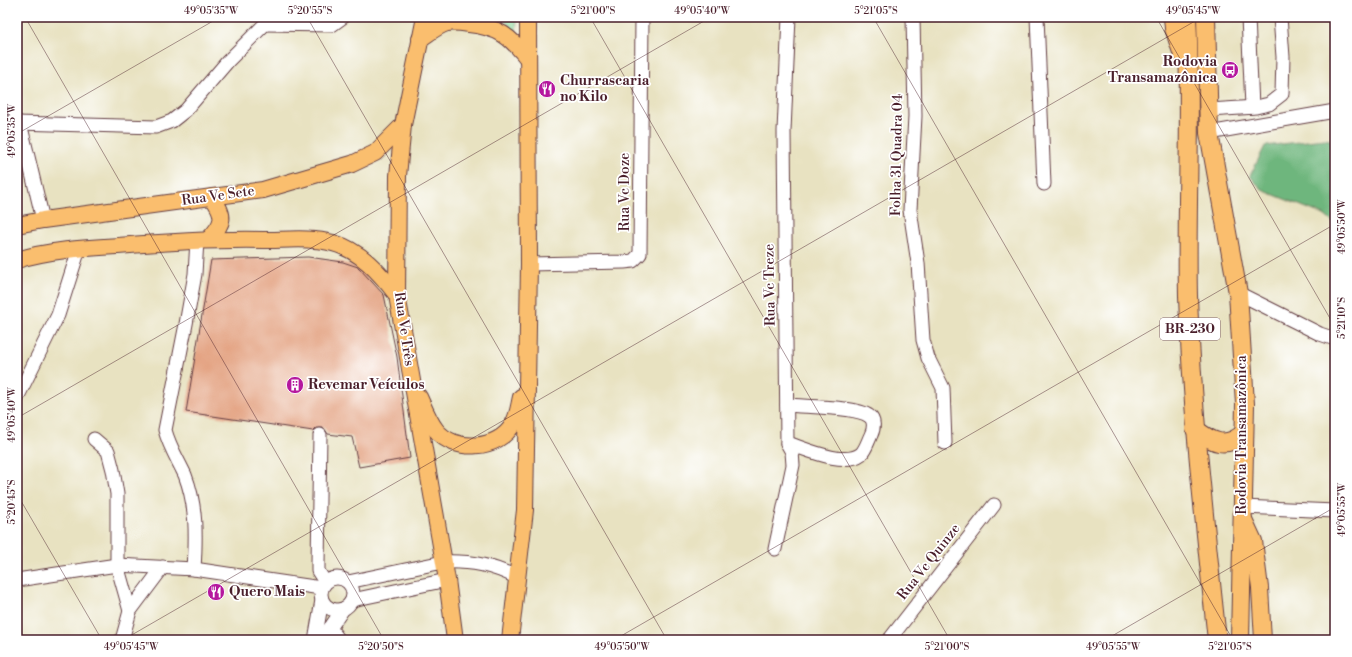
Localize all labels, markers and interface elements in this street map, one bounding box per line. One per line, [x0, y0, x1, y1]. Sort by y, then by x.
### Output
text: 49°05'35"W [184, 5, 239, 17]
text: 5°20'55"S [288, 5, 332, 17]
text: 5°21'00"S [571, 5, 615, 17]
text: 49°05'40"W [674, 5, 731, 17]
text: 5°21'05"S [854, 5, 898, 17]
text: 49°05'45"W [1166, 5, 1221, 17]
place label: Rodovia Transamazônica [1108, 53, 1217, 87]
bus stop icon: Rodovia Transamazônica [1220, 60, 1240, 80]
place label: Churrascaria no Kilo [560, 72, 650, 106]
restaurant icon: Churrascaria no Kilo [537, 79, 557, 99]
street label: Folha 31 Quadra 04 [887, 94, 907, 216]
text: 49°05'35"W [6, 103, 18, 158]
street label: Rua Vc Doze [616, 153, 634, 231]
street label: Rua Ve Sete [180, 182, 256, 210]
text: 49°05'50"W [1336, 198, 1348, 255]
street label: Rua Vc Treze [760, 244, 780, 326]
street label: Rua Ve Três [390, 291, 418, 367]
text: 5°21'10"S [1336, 297, 1348, 339]
road number: BR-230 [1160, 318, 1220, 340]
street label: Rodovia Transamazônica [1233, 354, 1251, 515]
building icon: Revemar Veículos [285, 375, 305, 395]
place label: Revemar Veículos [308, 376, 425, 394]
text: 49°05'40"W [6, 386, 18, 443]
text: 5°20'45"S [6, 479, 18, 524]
text: 49°05'55"W [1336, 482, 1348, 537]
street label: Rua Vc Quinze [894, 520, 964, 604]
restaurant icon: Quero Mais [206, 582, 226, 602]
place label: Quero Mais [229, 583, 305, 601]
text: 49°05'45"W [104, 641, 159, 653]
text: 5°20'50"S [358, 641, 404, 653]
text: 49°05'50"W [594, 641, 651, 653]
text: 5°21'00"S [925, 641, 969, 653]
text: 49°05'55"W [1086, 641, 1141, 653]
text: 5°21'05"S [1208, 641, 1252, 653]

